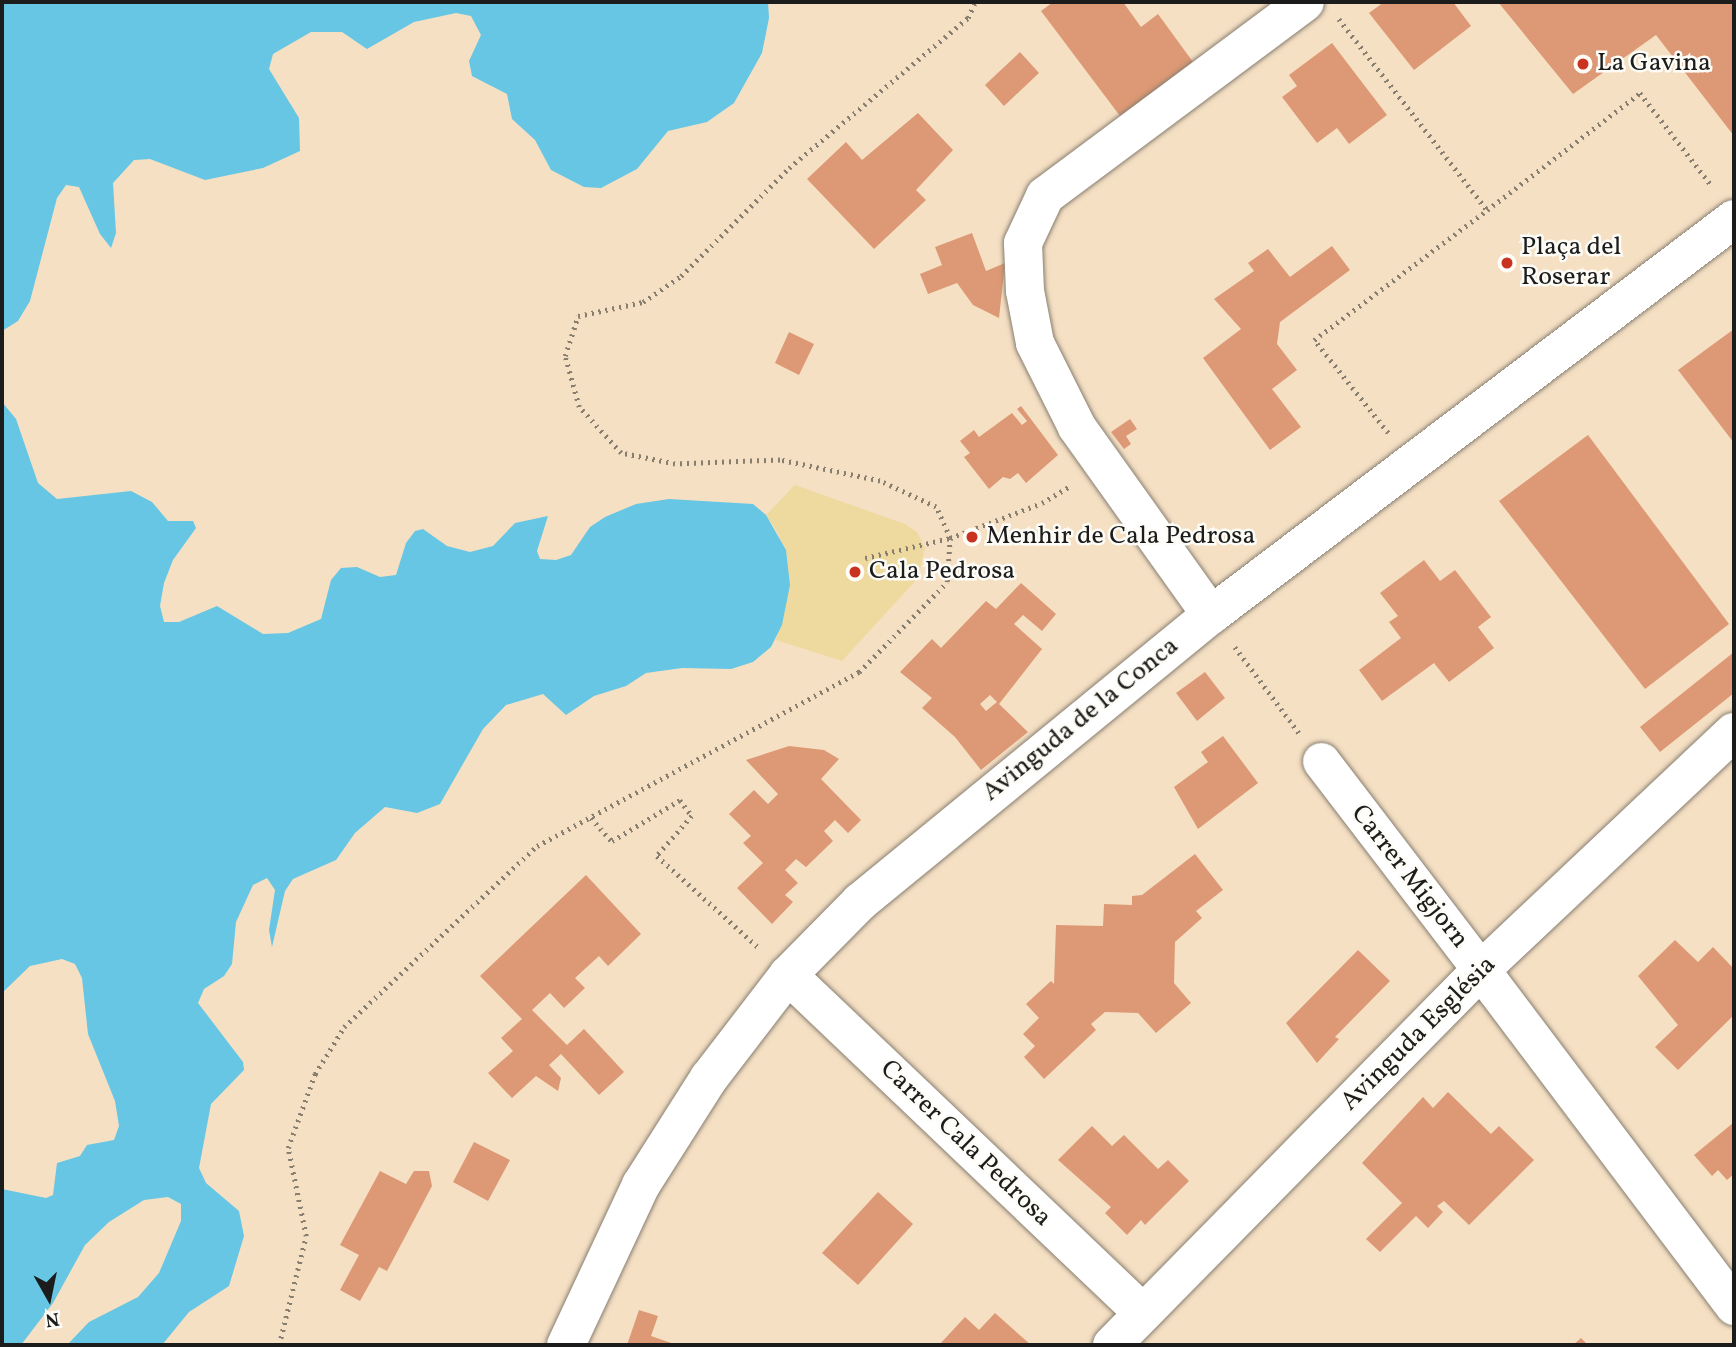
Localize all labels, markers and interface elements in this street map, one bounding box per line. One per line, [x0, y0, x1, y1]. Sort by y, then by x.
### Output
place label: La Gavina [1597, 48, 1711, 80]
marker: La Gavina [1575, 56, 1591, 72]
place label: Plaça del Roserar [1521, 232, 1621, 294]
marker: Plaça del Roserar [1499, 255, 1515, 271]
place label: Menhir de Cala Pedrosa [986, 521, 1255, 553]
marker: Menhir de Cala Pedrosa [964, 529, 980, 545]
place label: Cala Pedrosa [869, 556, 1015, 588]
marker: Cala Pedrosa [847, 564, 863, 580]
street label: Avinguda de la Conca [977, 631, 1185, 809]
street label: Carrer Migjorn [1343, 799, 1475, 955]
street label: Avinguda Església [1335, 950, 1503, 1118]
street label: Carrer Cala Pedrosa [873, 1054, 1057, 1234]
north arrow [14, 1263, 84, 1333]
text: N [43, 1305, 61, 1333]

